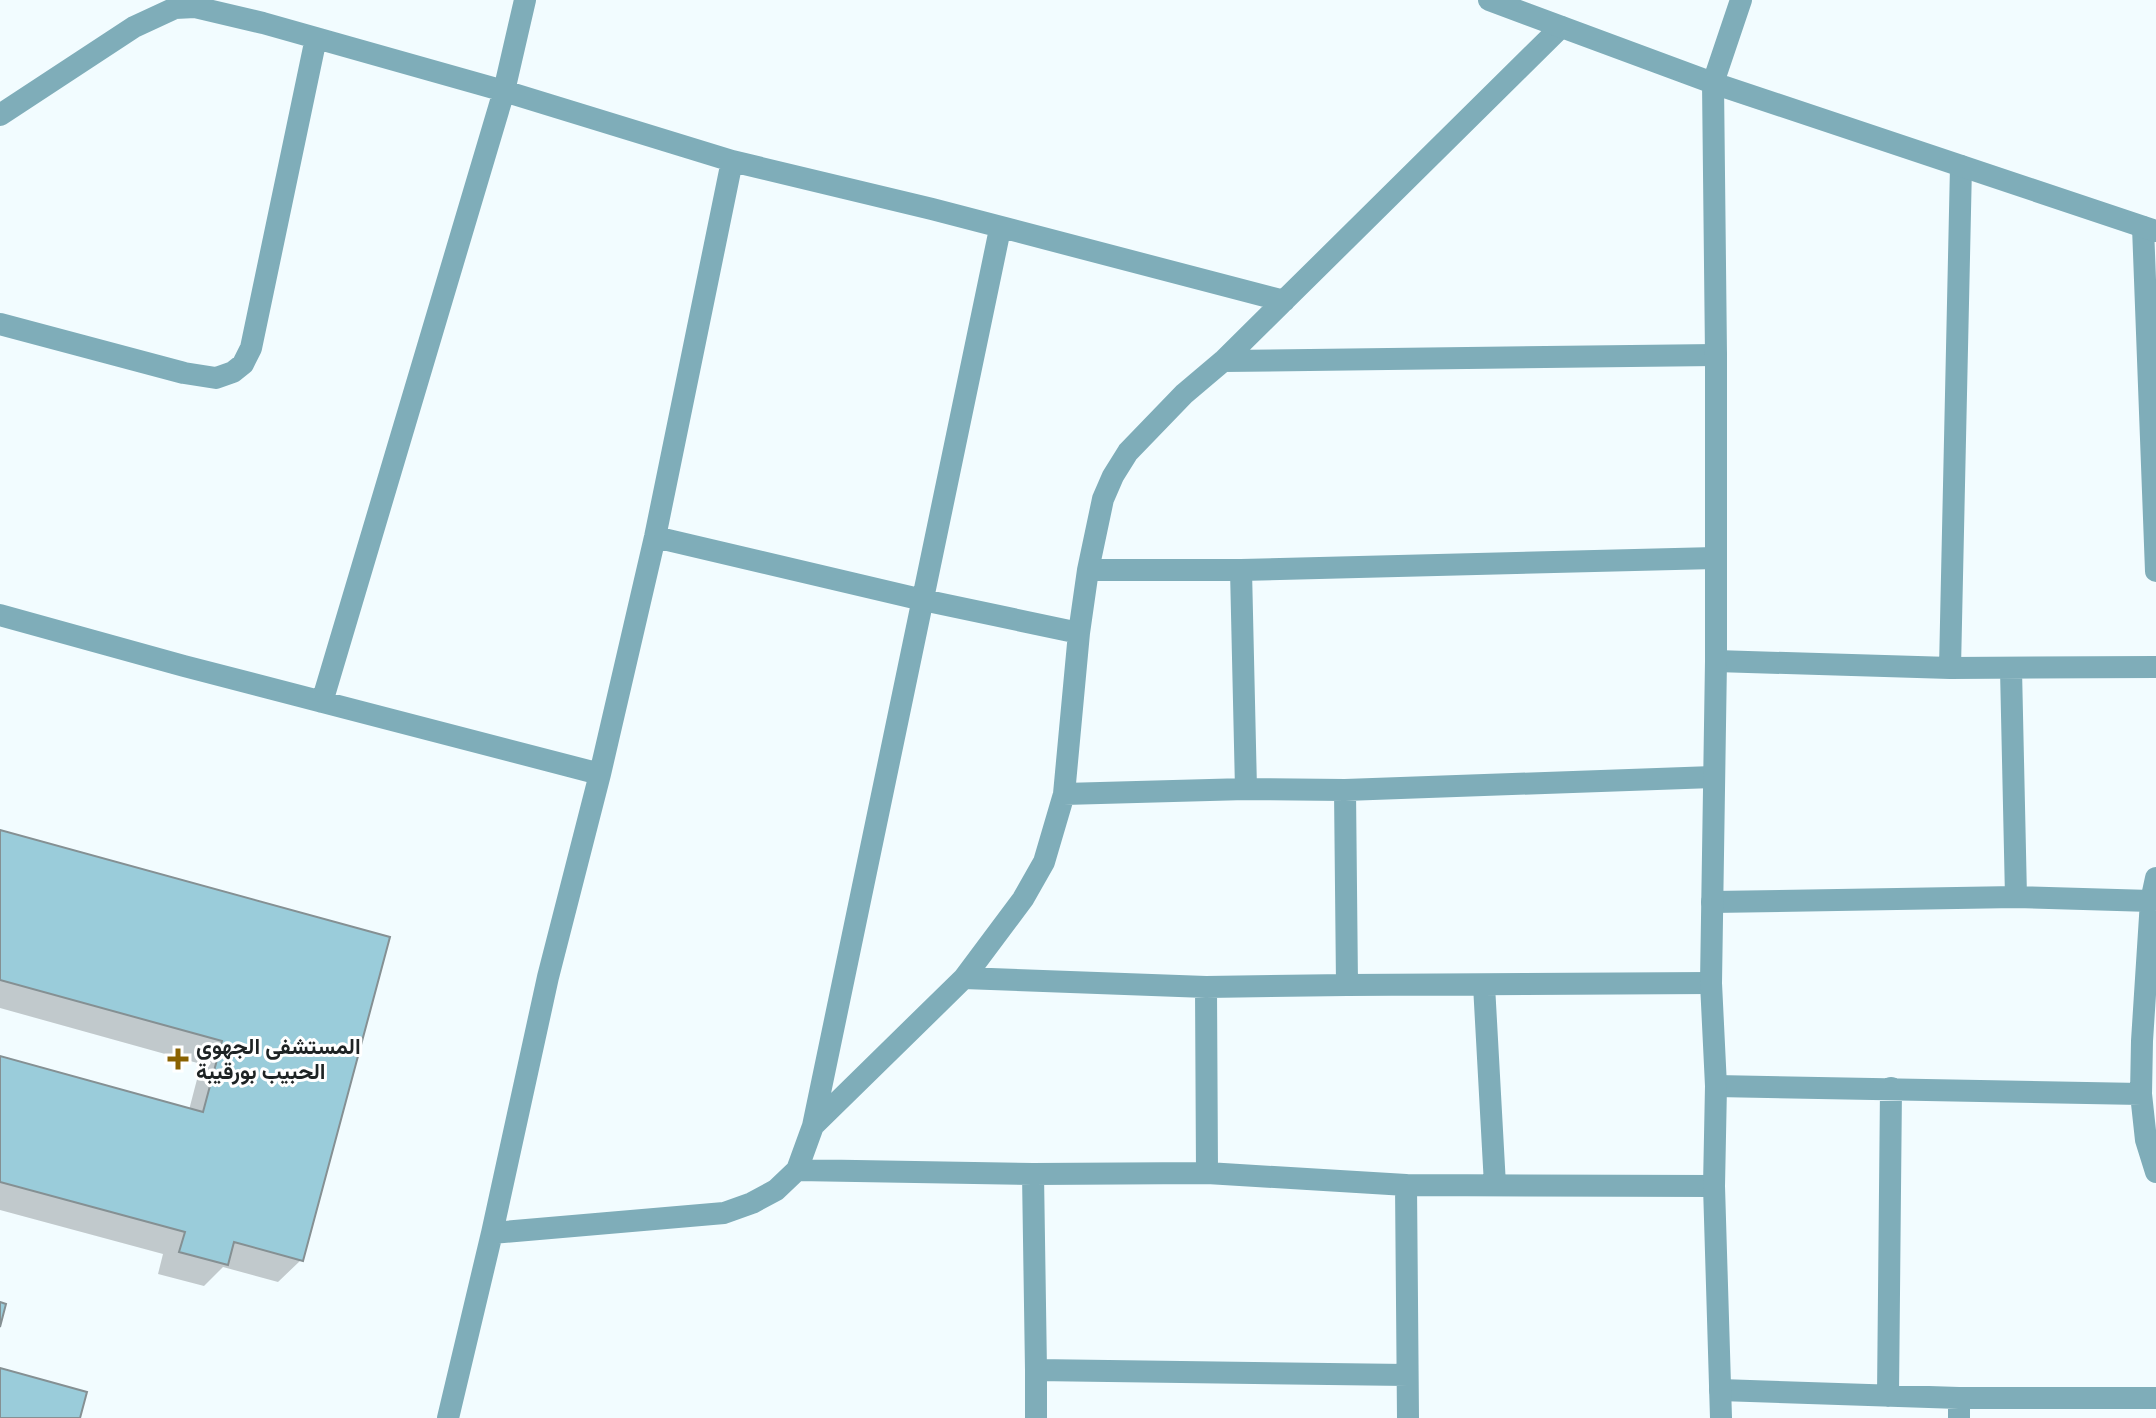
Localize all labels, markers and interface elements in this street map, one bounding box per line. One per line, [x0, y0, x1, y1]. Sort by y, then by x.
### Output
place label: المستشفى الجهوي الحبيب بورقيبة [196, 1032, 361, 1086]
marker: المستشفى الجهوي الحبيب بورقيبة [167, 1048, 189, 1070]

